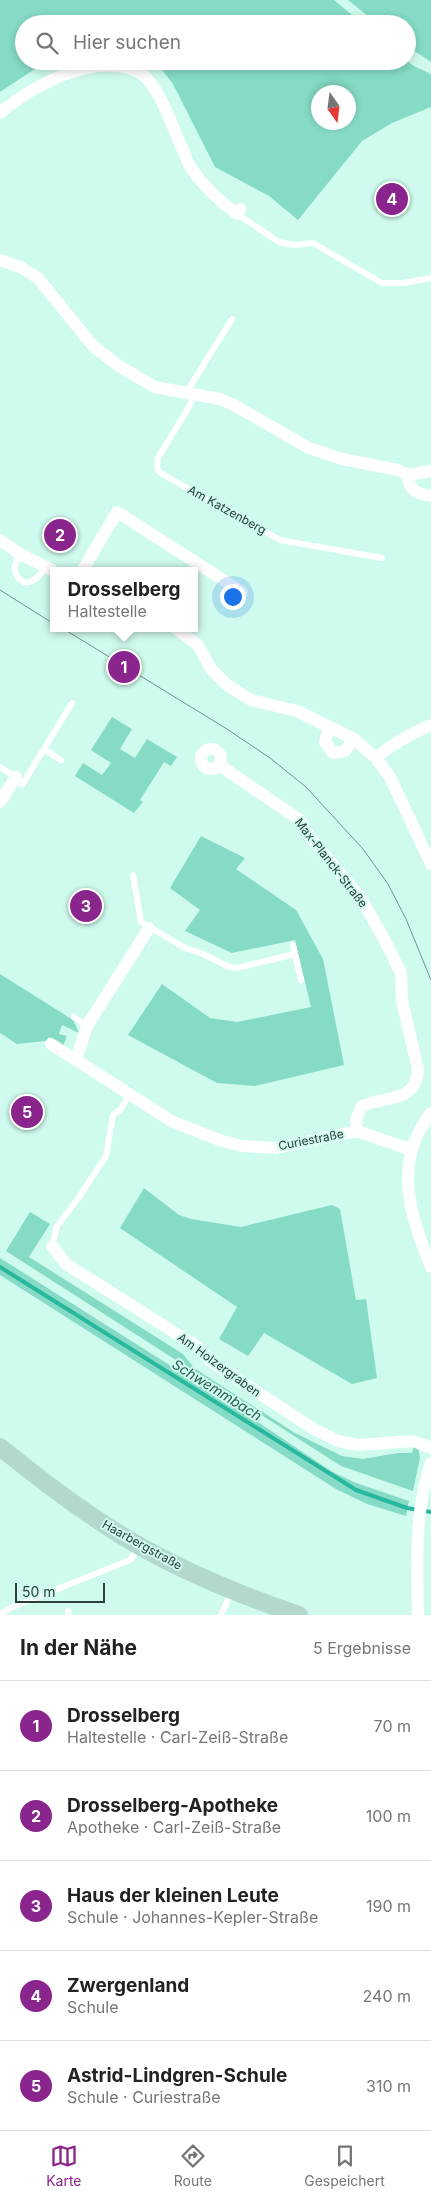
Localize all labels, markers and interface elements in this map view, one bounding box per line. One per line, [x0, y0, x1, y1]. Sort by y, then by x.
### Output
search box [15, 15, 416, 70]
icon: search [33, 29, 61, 57]
text: Hier suchen [73, 31, 181, 54]
north arrow [311, 85, 356, 130]
pin: 4 [376, 180, 408, 218]
street label: Am Katzenberg [185, 482, 269, 537]
pin: 2 [44, 516, 76, 554]
popup [50, 567, 198, 632]
text: Drosselberg [68, 578, 180, 601]
your location [220, 584, 246, 610]
text: Haltestelle [68, 601, 147, 621]
pin: 1 [108, 648, 140, 686]
street label: Max-Planck-Straße [292, 815, 371, 910]
pin: 3 [70, 887, 102, 925]
pin: 5 [11, 1093, 43, 1131]
street label: Curiestraße [277, 1126, 345, 1153]
street label: Am Holzergraben [175, 1329, 264, 1400]
water label: Schwemmbach [169, 1355, 265, 1424]
street label: Haarbergstraße [100, 1516, 185, 1573]
scale bar [15, 1580, 105, 1603]
text: 50 m [22, 1583, 56, 1600]
text: In der Nähe [20, 1635, 137, 1660]
text: 5 Ergebnisse [313, 1638, 411, 1658]
text: Drosselberg [67, 1704, 180, 1727]
text: 1 [33, 1716, 39, 1736]
text: 70 m [374, 1716, 411, 1736]
text: Haltestelle · Carl-Zeiß-Straße [67, 1727, 288, 1747]
text: Drosselberg-Apotheke [67, 1794, 278, 1817]
text: 2 [31, 1806, 41, 1826]
text: 100 m [366, 1806, 411, 1826]
text: Apotheke · Carl-Zeiß-Straße [67, 1817, 281, 1837]
text: Haus der kleinen Leute [67, 1884, 279, 1907]
text: 3 [31, 1896, 41, 1916]
text: 190 m [366, 1896, 411, 1916]
text: Schule · Johannes-Kepler-Straße [67, 1907, 318, 1927]
text: Zwergenland [67, 1974, 189, 1997]
text: 4 [31, 1986, 41, 2006]
text: 240 m [363, 1986, 411, 2006]
text: Schule [67, 1997, 119, 2017]
text: Astrid-Lindgren-Schule [67, 2064, 287, 2087]
text: 5 [31, 2076, 41, 2096]
text: 310 m [366, 2076, 411, 2096]
text: Schule · Curiestraße [67, 2087, 221, 2107]
tab: Karte [46, 2142, 82, 2189]
tab: Route [174, 2142, 212, 2189]
tab: Gespeichert [304, 2142, 385, 2189]

